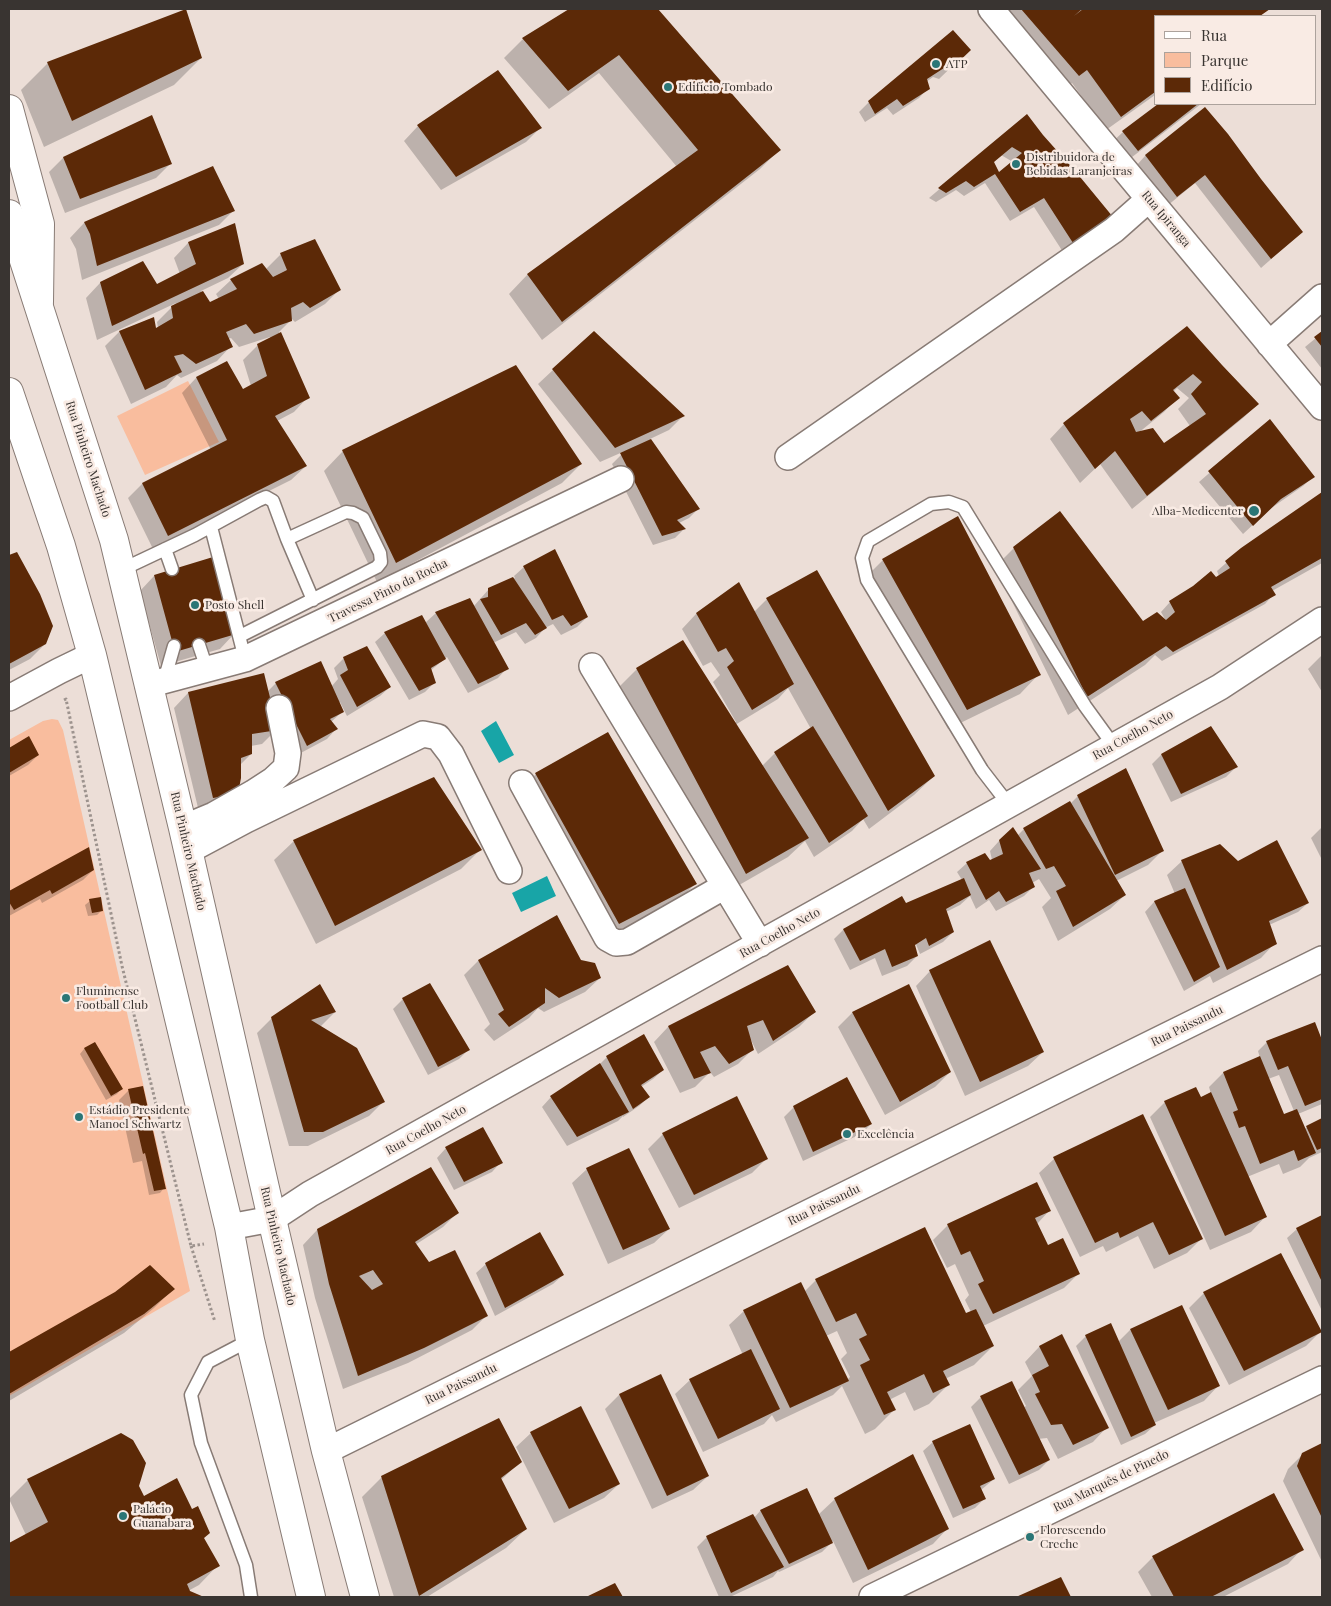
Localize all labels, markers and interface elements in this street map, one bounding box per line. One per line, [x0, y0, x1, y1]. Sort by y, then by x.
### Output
legend [1154, 15, 1316, 105]
text: Rua [1201, 25, 1227, 45]
text: Parque [1201, 50, 1248, 70]
place label: ATP [946, 57, 967, 71]
marker: ATP [930, 58, 942, 70]
text: Edifício [1201, 75, 1253, 95]
place label: Edifício Tombado [678, 80, 773, 94]
marker: Edifício Tombado [662, 81, 674, 93]
place label: Distribuidora de Bebidas Laranjeiras [1026, 150, 1132, 178]
marker: Distribuidora de Bebidas Laranjeiras [1010, 158, 1022, 170]
street label: Rua Ipiranga [1138, 188, 1194, 250]
street label: Rua Pinheiro Machado [62, 399, 114, 519]
place label: Alba-Medicenter [1152, 504, 1243, 518]
marker: Alba-Medicenter [1247, 504, 1261, 518]
street label: Travessa Pinto da Rocha [326, 556, 450, 626]
place label: Posto Shell [205, 598, 264, 612]
marker: Posto Shell [189, 599, 201, 611]
street label: Rua Coelho Neto [1090, 707, 1176, 763]
street label: Rua Pinheiro Machado [167, 790, 209, 912]
street label: Rua Coelho Neto [737, 905, 823, 961]
place label: Fluminense Football Club [76, 984, 148, 1012]
marker: Fluminense Football Club [60, 992, 72, 1004]
street label: Rua Paissandu [1149, 1002, 1225, 1050]
street label: Rua Coelho Neto [383, 1102, 469, 1158]
place label: Estádio Presidente Manoel Schwartz [89, 1103, 190, 1131]
marker: Estádio Presidente Manoel Schwartz [73, 1111, 85, 1123]
place label: Excelência [857, 1127, 914, 1141]
marker: Excelência [841, 1128, 853, 1140]
street label: Rua Paissandu [786, 1181, 862, 1229]
street label: Rua Pinheiro Machado [257, 1185, 299, 1307]
street label: Rua Paissandu [423, 1360, 499, 1408]
street label: Rua Marquês de Pinedo [1051, 1447, 1171, 1515]
place label: Palácio Guanabara [133, 1502, 192, 1530]
marker: Palácio Guanabara [117, 1510, 129, 1522]
place label: Florescendo Creche [1040, 1523, 1106, 1551]
marker: Florescendo Creche [1024, 1531, 1036, 1543]

